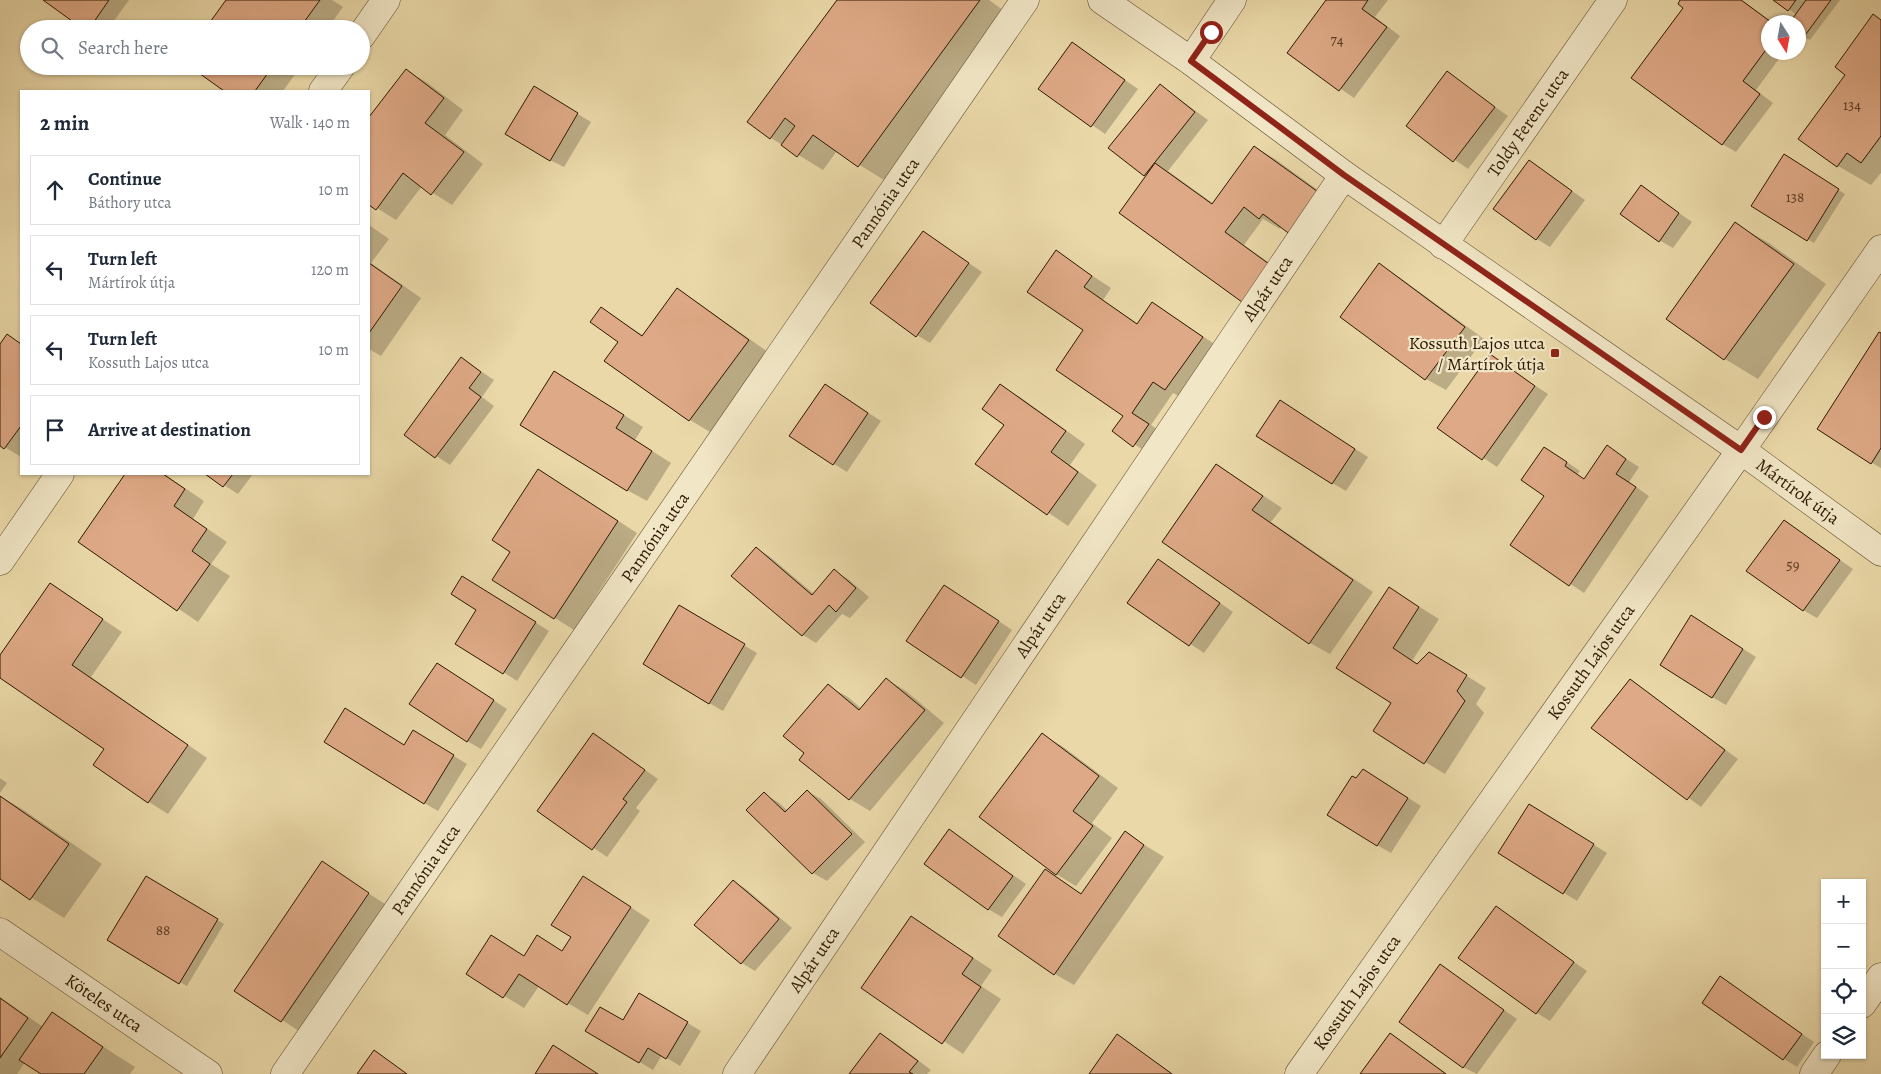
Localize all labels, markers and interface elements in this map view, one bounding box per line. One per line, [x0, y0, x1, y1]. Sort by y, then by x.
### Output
north arrow [1761, 15, 1806, 60]
search box [20, 20, 370, 75]
route start [1200, 21, 1223, 44]
house number: 74 [1330, 30, 1344, 50]
icon: search [38, 34, 66, 62]
text: Search here [78, 35, 168, 61]
street label: Toldy Ferenc utca [1482, 63, 1574, 182]
house number: 134 [1843, 95, 1861, 115]
text: 2 min [40, 109, 89, 137]
text: Walk · 140 m [270, 112, 350, 134]
street label: Pannónia utca [846, 152, 925, 253]
text: Continue [88, 166, 162, 192]
icon: ahead [41, 176, 69, 204]
text: 10 m [319, 179, 349, 201]
house number: 138 [1786, 187, 1804, 207]
text: Báthory utca [88, 192, 172, 214]
text: Turn left [88, 246, 157, 272]
street label: Alpár utca [1236, 250, 1299, 327]
icon: left [41, 256, 69, 284]
text: 120 m [311, 259, 349, 281]
text: Mártírok útja [88, 272, 175, 294]
text: Turn left [88, 326, 157, 352]
place label: Kossuth Lajos utca / Mártírok útja [1409, 331, 1546, 376]
icon: left [41, 336, 69, 364]
text: 10 m [319, 339, 349, 361]
marker: Kossuth Lajos utca / Mártírok útja [1549, 347, 1561, 359]
text: Kossuth Lajos utca [88, 352, 209, 374]
route end [1753, 406, 1776, 429]
icon: arrive [41, 416, 69, 444]
text: Arrive at destination [88, 417, 251, 443]
street label: Mártírok útja [1751, 453, 1845, 530]
street label: Pannónia utca [615, 487, 695, 587]
house number: 59 [1786, 555, 1800, 575]
street label: Alpár utca [1009, 587, 1071, 663]
street label: Kossuth Lajos utca [1542, 599, 1640, 725]
street label: Pannónia utca [386, 819, 466, 920]
map controls [1821, 879, 1866, 1059]
button: + [1821, 879, 1866, 924]
house number: 88 [156, 920, 170, 940]
street label: Alpár utca [783, 922, 845, 998]
button: − [1821, 924, 1866, 969]
street label: Kossuth Lajos utca [1308, 929, 1406, 1055]
street label: Köteles utca [61, 968, 148, 1038]
button: locate [1821, 969, 1866, 1014]
button: layers [1821, 1014, 1866, 1059]

